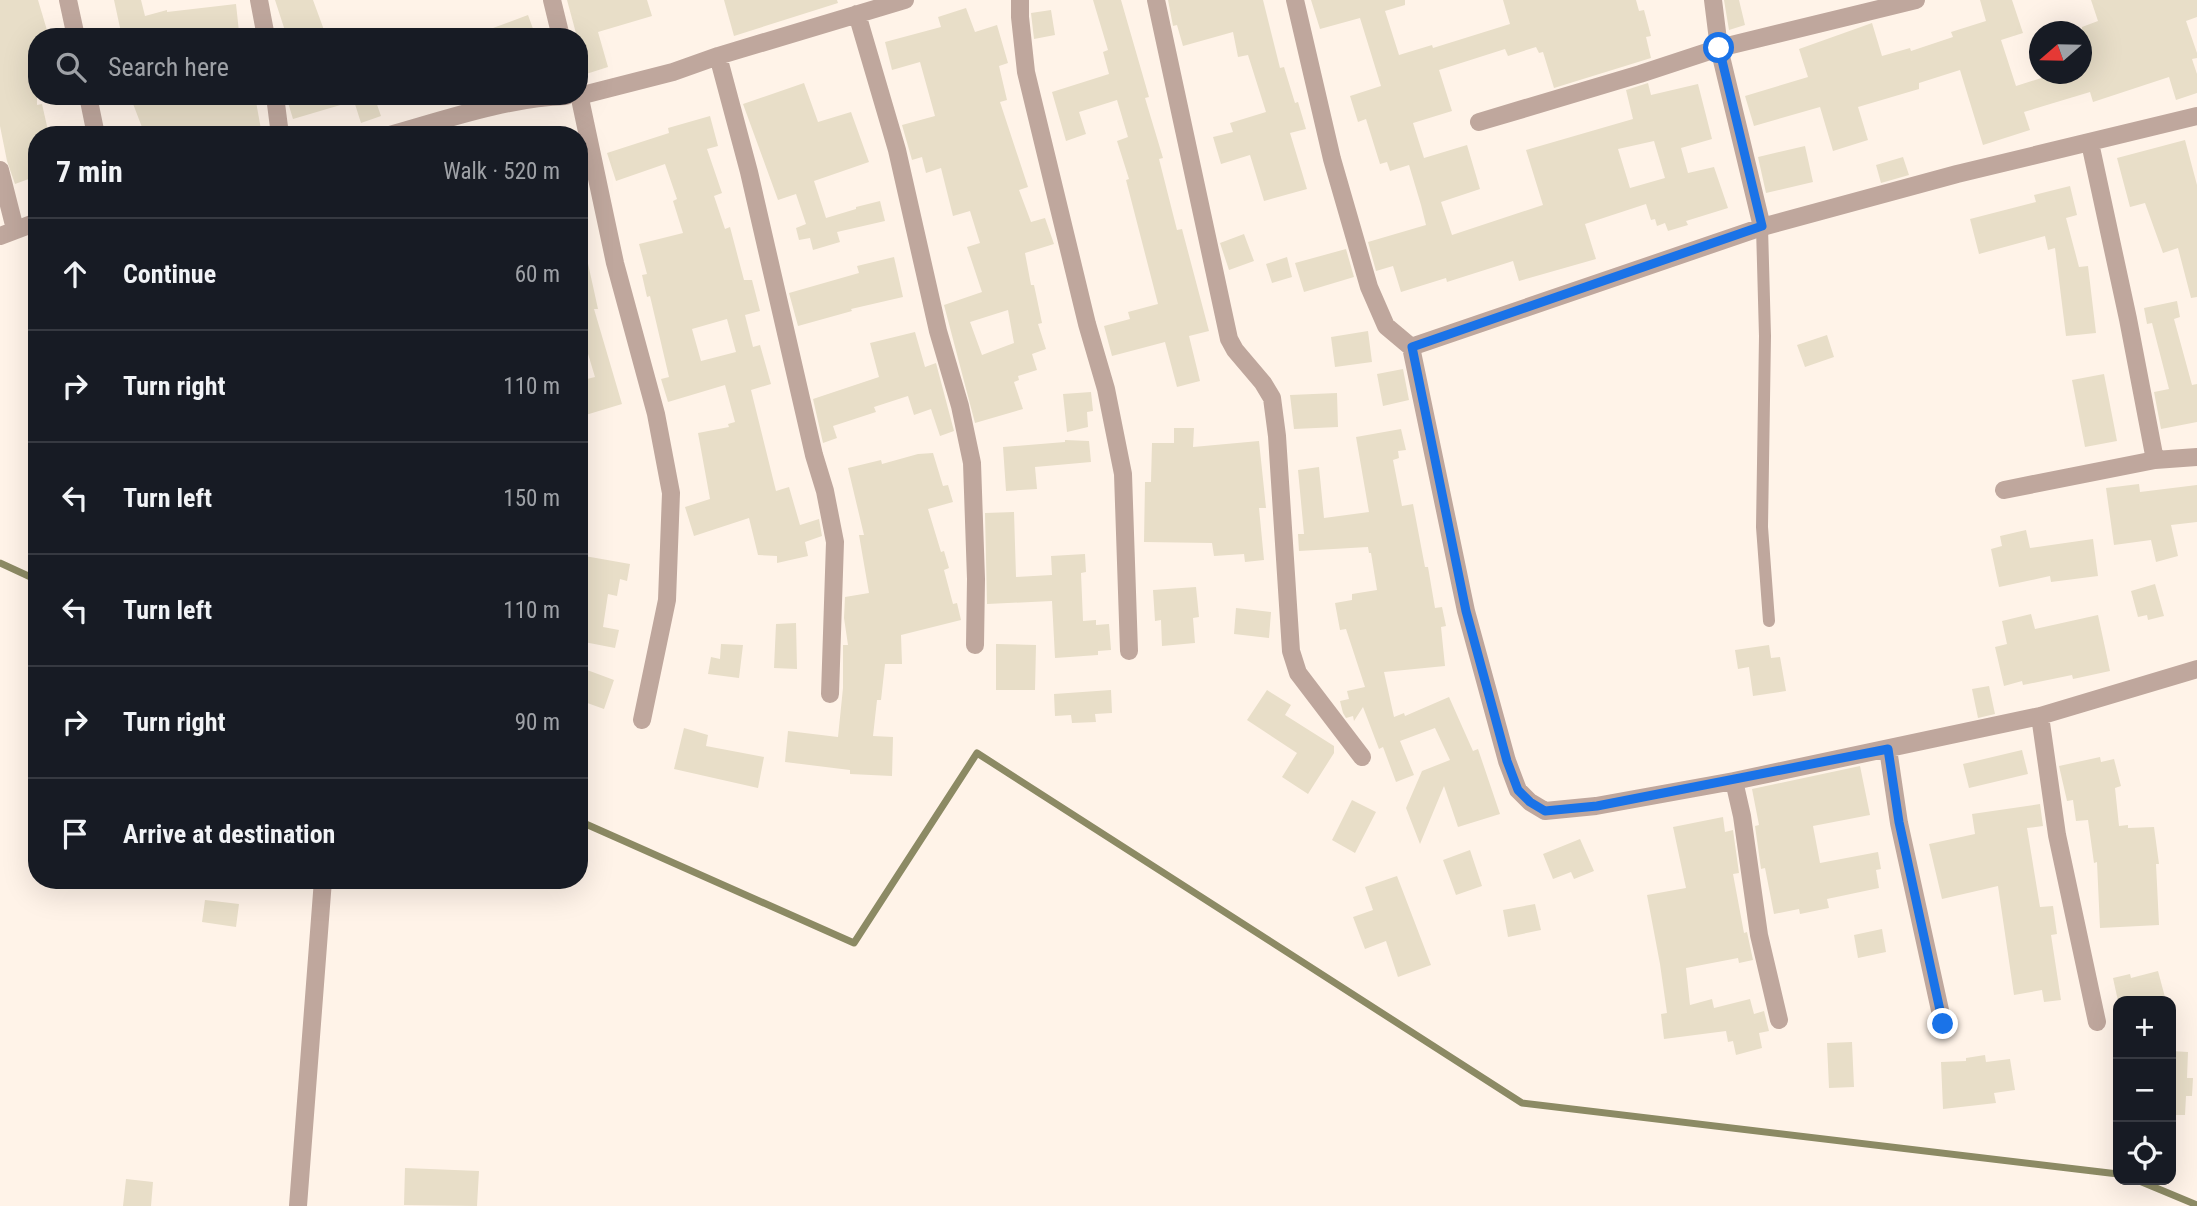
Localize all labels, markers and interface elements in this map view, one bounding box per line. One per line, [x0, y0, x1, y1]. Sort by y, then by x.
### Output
north arrow [2029, 21, 2092, 84]
search box [28, 28, 588, 105]
route start [1703, 32, 1734, 63]
icon: search [52, 48, 90, 86]
text: Search here [108, 52, 229, 82]
text: 7 min [56, 154, 123, 189]
text: Walk · 520 m [443, 158, 560, 185]
icon: ahead [56, 255, 94, 293]
text: Continue [123, 259, 216, 289]
text: 60 m [515, 261, 560, 288]
icon: right [56, 367, 94, 405]
text: Turn right [123, 371, 225, 401]
text: 110 m [503, 373, 560, 400]
icon: left [56, 479, 94, 517]
text: Turn left [123, 483, 212, 513]
text: 150 m [503, 485, 560, 512]
icon: left [56, 591, 94, 629]
text: Turn left [123, 595, 212, 625]
text: 110 m [503, 597, 560, 624]
icon: right [56, 703, 94, 741]
text: Turn right [123, 707, 225, 737]
text: 90 m [515, 709, 560, 736]
icon: arrive [56, 815, 94, 853]
text: Arrive at destination [123, 819, 335, 849]
map controls [2113, 996, 2176, 1185]
button: + [2113, 996, 2176, 1059]
route end [1927, 1008, 1958, 1039]
button: − [2113, 1059, 2176, 1122]
button: locate [2113, 1122, 2176, 1185]

